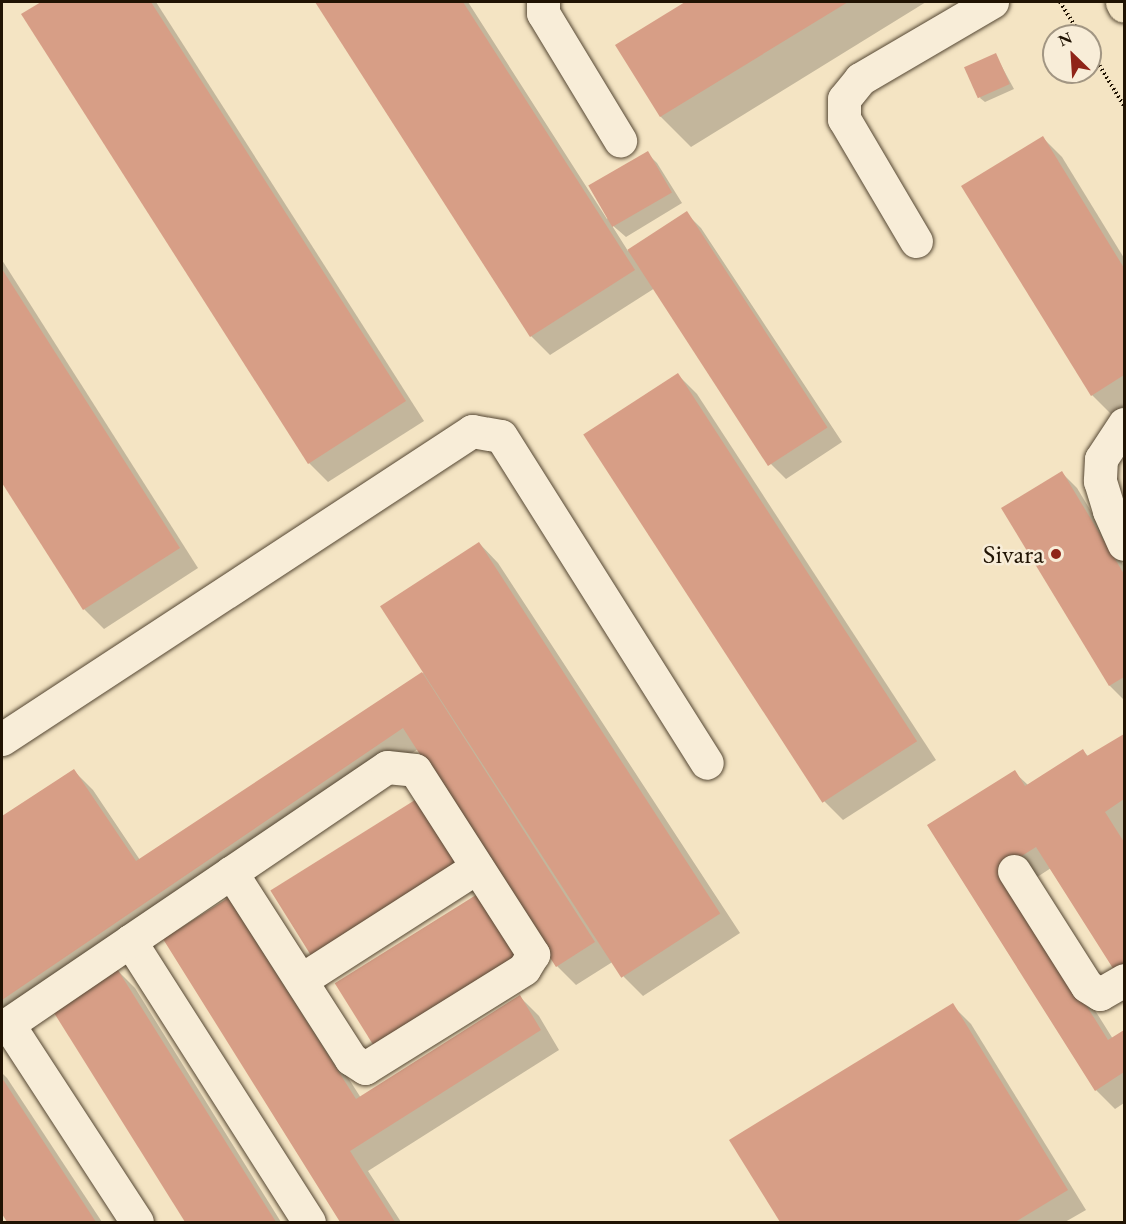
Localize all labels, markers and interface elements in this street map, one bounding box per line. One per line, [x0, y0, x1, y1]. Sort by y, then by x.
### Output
north arrow [1042, 24, 1102, 84]
text: N [1055, 27, 1075, 51]
place label: Sivara [983, 538, 1044, 570]
marker: Sivara [1049, 547, 1063, 561]

